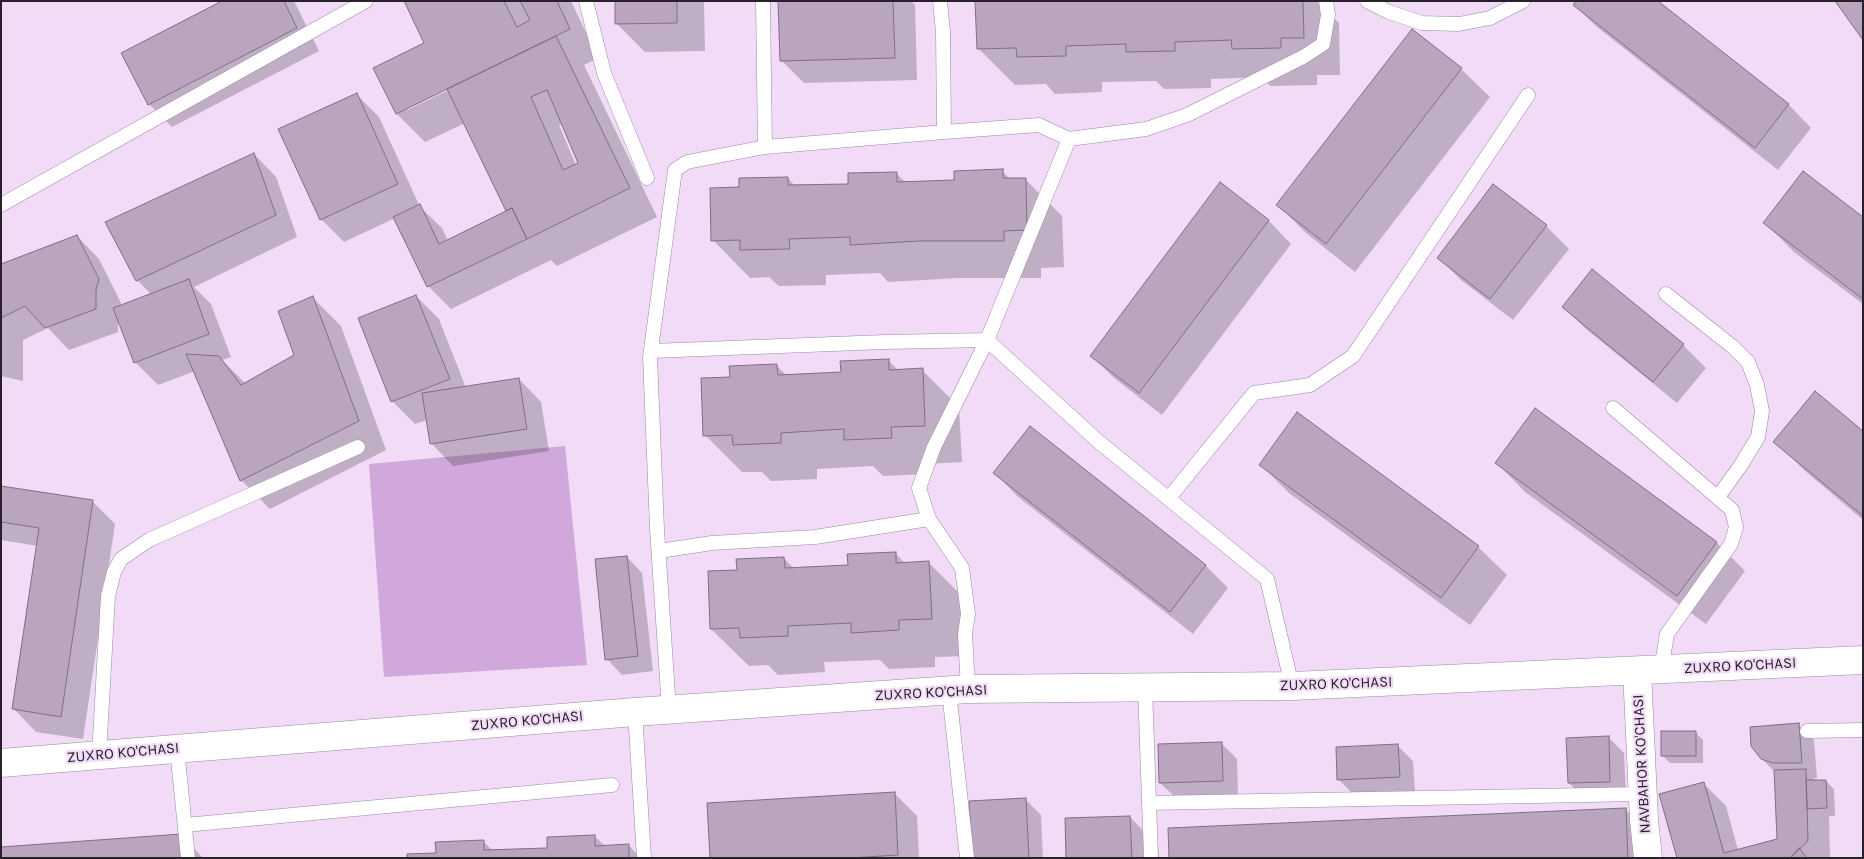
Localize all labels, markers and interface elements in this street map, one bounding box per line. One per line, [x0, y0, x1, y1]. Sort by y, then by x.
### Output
street label: ZUXRO KO'CHASI [1683, 654, 1797, 678]
street label: ZUXRO KO'CHASI [1279, 673, 1393, 695]
street label: ZUXRO KO'CHASI [874, 681, 988, 705]
street label: NAVBAHOR KO'CHASI [1629, 694, 1655, 834]
street label: ZUXRO KO'CHASI [470, 707, 584, 735]
street label: ZUXRO KO'CHASI [66, 739, 180, 767]

